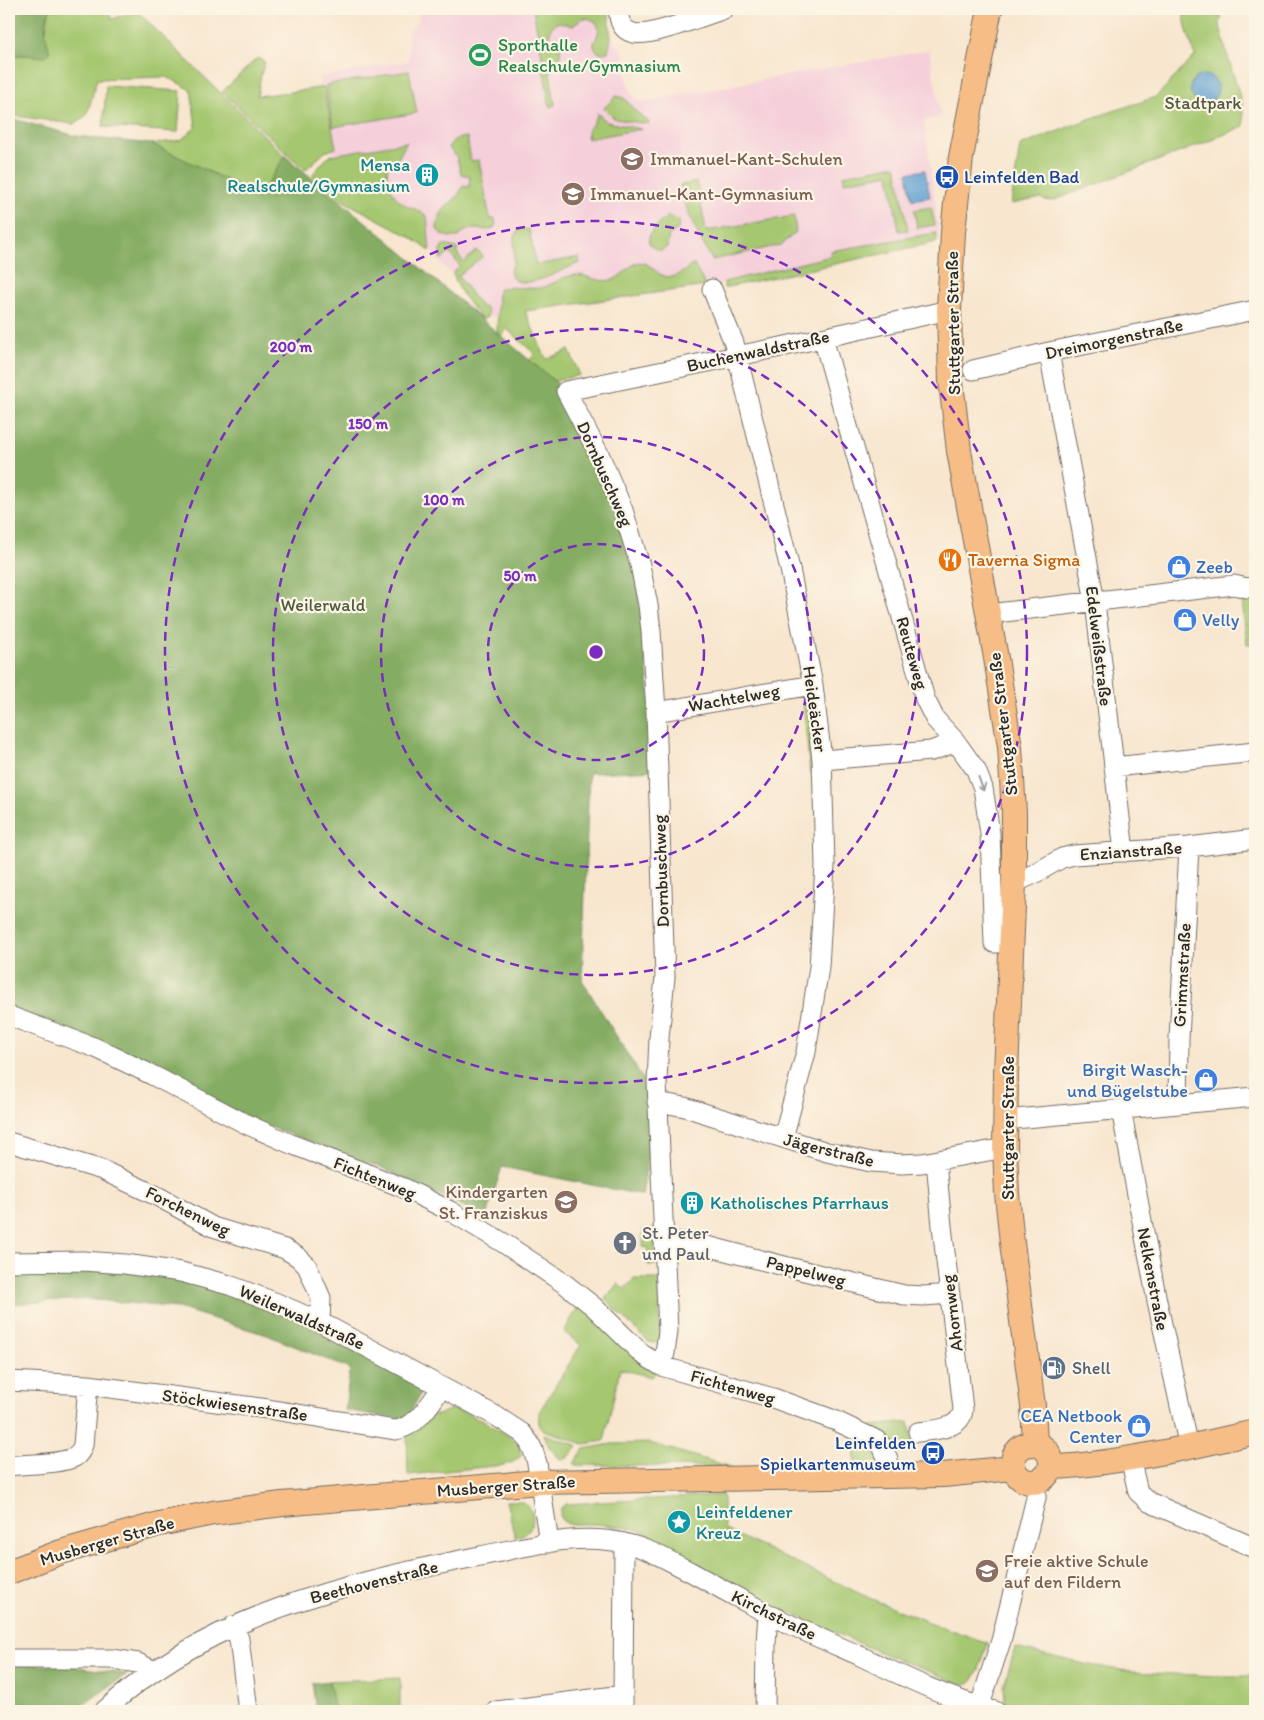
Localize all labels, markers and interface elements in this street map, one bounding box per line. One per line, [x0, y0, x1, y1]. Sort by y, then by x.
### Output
place label: Sporthalle Realschule/Gymnasium [498, 34, 681, 77]
sports icon: Sporthalle Realschule/Gymnasium [467, 42, 493, 68]
park label: Stadtpark [1164, 92, 1242, 114]
school or university icon: Immanuel-Kant-Schulen [619, 146, 645, 172]
place label: Immanuel-Kant-Schulen [650, 148, 843, 170]
place label: Mensa Realschule/Gymnasium [227, 154, 410, 197]
building icon: Mensa Realschule/Gymnasium [414, 162, 440, 188]
bus stop icon: Leinfelden Bad [934, 164, 960, 190]
place label: Leinfelden Bad [964, 166, 1080, 188]
school or university icon: Immanuel-Kant-Gymnasium [560, 181, 586, 207]
place label: Immanuel-Kant-Gymnasium [590, 183, 814, 205]
street label: Stuttgarter Straße [941, 251, 965, 395]
street label: Dreimorgenstraße [1043, 314, 1185, 364]
street label: Buchenwaldstraße [685, 325, 831, 377]
text: 200 m [270, 338, 313, 356]
text: 150 m [348, 415, 388, 433]
street label: Dornbuschweg [572, 418, 638, 531]
text: 100 m [423, 491, 465, 509]
restaurant icon: Taverna Sigma [937, 547, 963, 573]
place label: Taverna Sigma [968, 549, 1080, 571]
shop icon: Zeeb [1166, 554, 1192, 580]
place label: Zeeb [1196, 556, 1233, 578]
text: 50 m [503, 567, 537, 585]
street label: Edelweißstraße [1081, 585, 1117, 707]
park label: Weilerwald [281, 594, 366, 616]
shop icon: Velly [1172, 607, 1198, 633]
place label: Velly [1202, 609, 1240, 631]
street label: Reuteweg [891, 614, 933, 693]
centre of rings [587, 643, 605, 661]
street label: Stuttgarter Straße [983, 651, 1023, 797]
street label: Heideäcker [798, 664, 832, 754]
street label: Wachtelweg [687, 679, 782, 717]
one-way arrow [977, 776, 986, 791]
street label: Dornbuschweg [648, 813, 674, 928]
street label: Enzianstraße [1079, 836, 1183, 866]
street label: Grimmstraße [1168, 922, 1196, 1028]
street label: Stuttgarter Straße [997, 1056, 1019, 1200]
place label: Birgit Wasch- und Bügelstube [1067, 1059, 1188, 1102]
shop icon: Birgit Wasch- und Bügelstube [1193, 1067, 1219, 1093]
street label: Jägerstraße [781, 1128, 877, 1172]
street label: Fichtenweg [330, 1151, 420, 1205]
street label: Forchenweg [142, 1181, 235, 1241]
place label: Kindergarten St. Franziskus [439, 1181, 548, 1224]
school or university icon: Kindergarten St. Franziskus [553, 1189, 579, 1215]
building icon: Katholisches Pfarrhaus [679, 1190, 705, 1216]
place label: Katholisches Pfarrhaus [710, 1192, 889, 1214]
place label: St. Peter und Paul [642, 1222, 710, 1265]
street label: Nelkenstraße [1132, 1226, 1174, 1332]
church icon: St. Peter und Paul [612, 1230, 638, 1256]
street label: Pappelweg [764, 1251, 849, 1292]
street label: Ahornweg [936, 1272, 968, 1353]
street label: Weilerwaldstraße [236, 1279, 368, 1355]
fuel station icon: Shell [1041, 1355, 1067, 1381]
place label: Shell [1072, 1357, 1111, 1379]
street label: Fichtenweg [688, 1364, 779, 1410]
street label: Stöckwiesenstraße [161, 1384, 309, 1426]
place label: CEA Netbook Center [1020, 1405, 1123, 1448]
shop icon: CEA Netbook Center [1126, 1413, 1152, 1439]
place label: Leinfelden Spielkartenmuseum [760, 1432, 916, 1475]
bus stop icon: Leinfelden Spielkartenmuseum [920, 1440, 946, 1466]
street label: Musberger Straße [436, 1470, 576, 1502]
place label: Leinfeldener Kreuz [696, 1501, 794, 1544]
place icon: Leinfeldener Kreuz [666, 1509, 692, 1535]
street label: Musberger Straße [37, 1511, 177, 1571]
place label: Freie aktive Schule auf den Fildern [1004, 1550, 1149, 1593]
street label: Beethovenstraße [308, 1555, 440, 1609]
school or university icon: Freie aktive Schule auf den Fildern [974, 1558, 1000, 1584]
street label: Kirchstraße [728, 1585, 820, 1645]

